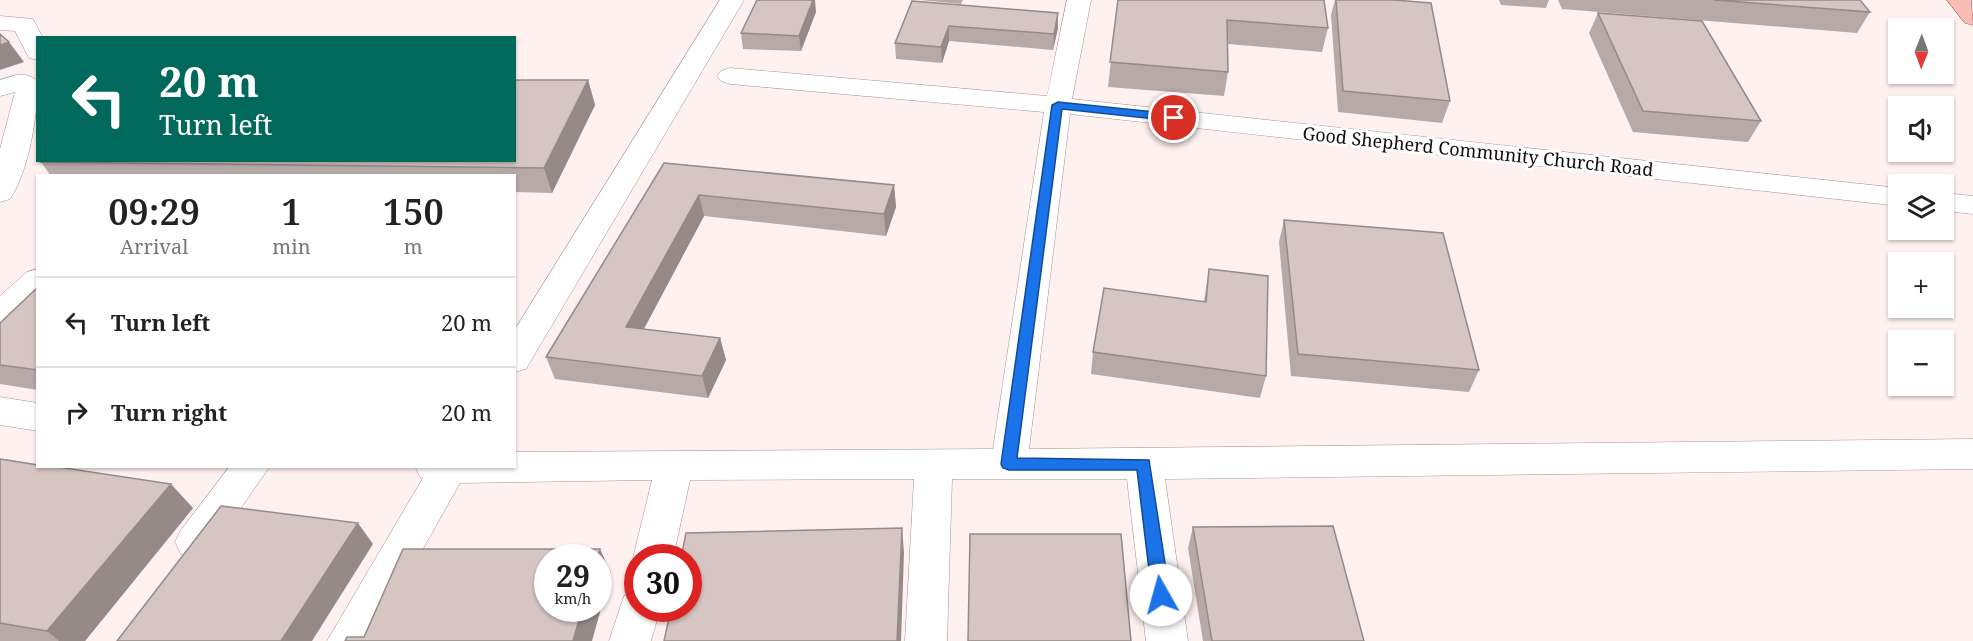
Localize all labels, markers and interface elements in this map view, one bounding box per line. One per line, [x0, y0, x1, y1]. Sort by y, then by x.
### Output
north arrow [1888, 18, 1954, 84]
map controls [1888, 18, 1954, 396]
text: 20 m [159, 52, 259, 109]
icon: left [60, 60, 138, 138]
pin [1148, 92, 1199, 143]
button: sound [1888, 96, 1954, 162]
icon: arrive [1157, 101, 1190, 134]
text: Turn left [159, 106, 272, 143]
street label: Good Shepherd Community Church Road [1301, 121, 1655, 181]
button: layers [1888, 174, 1954, 240]
text: 09:29 [108, 187, 200, 236]
text: 1 [281, 187, 302, 236]
text: 150 [383, 187, 444, 236]
text: Arrival [120, 233, 188, 260]
text: min [272, 233, 311, 260]
text: m [404, 233, 423, 260]
button: + [1888, 252, 1954, 318]
icon: left [60, 306, 93, 339]
text: Turn left [111, 307, 210, 337]
text: 20 m [441, 307, 492, 337]
button: − [1888, 330, 1954, 396]
icon: right [60, 396, 93, 429]
text: Turn right [111, 397, 227, 427]
text: 20 m [441, 397, 492, 427]
speed limit sign: 30 [624, 544, 702, 622]
text: 29 [556, 555, 590, 596]
position arrow [1129, 563, 1193, 627]
text: km/h [555, 588, 591, 608]

